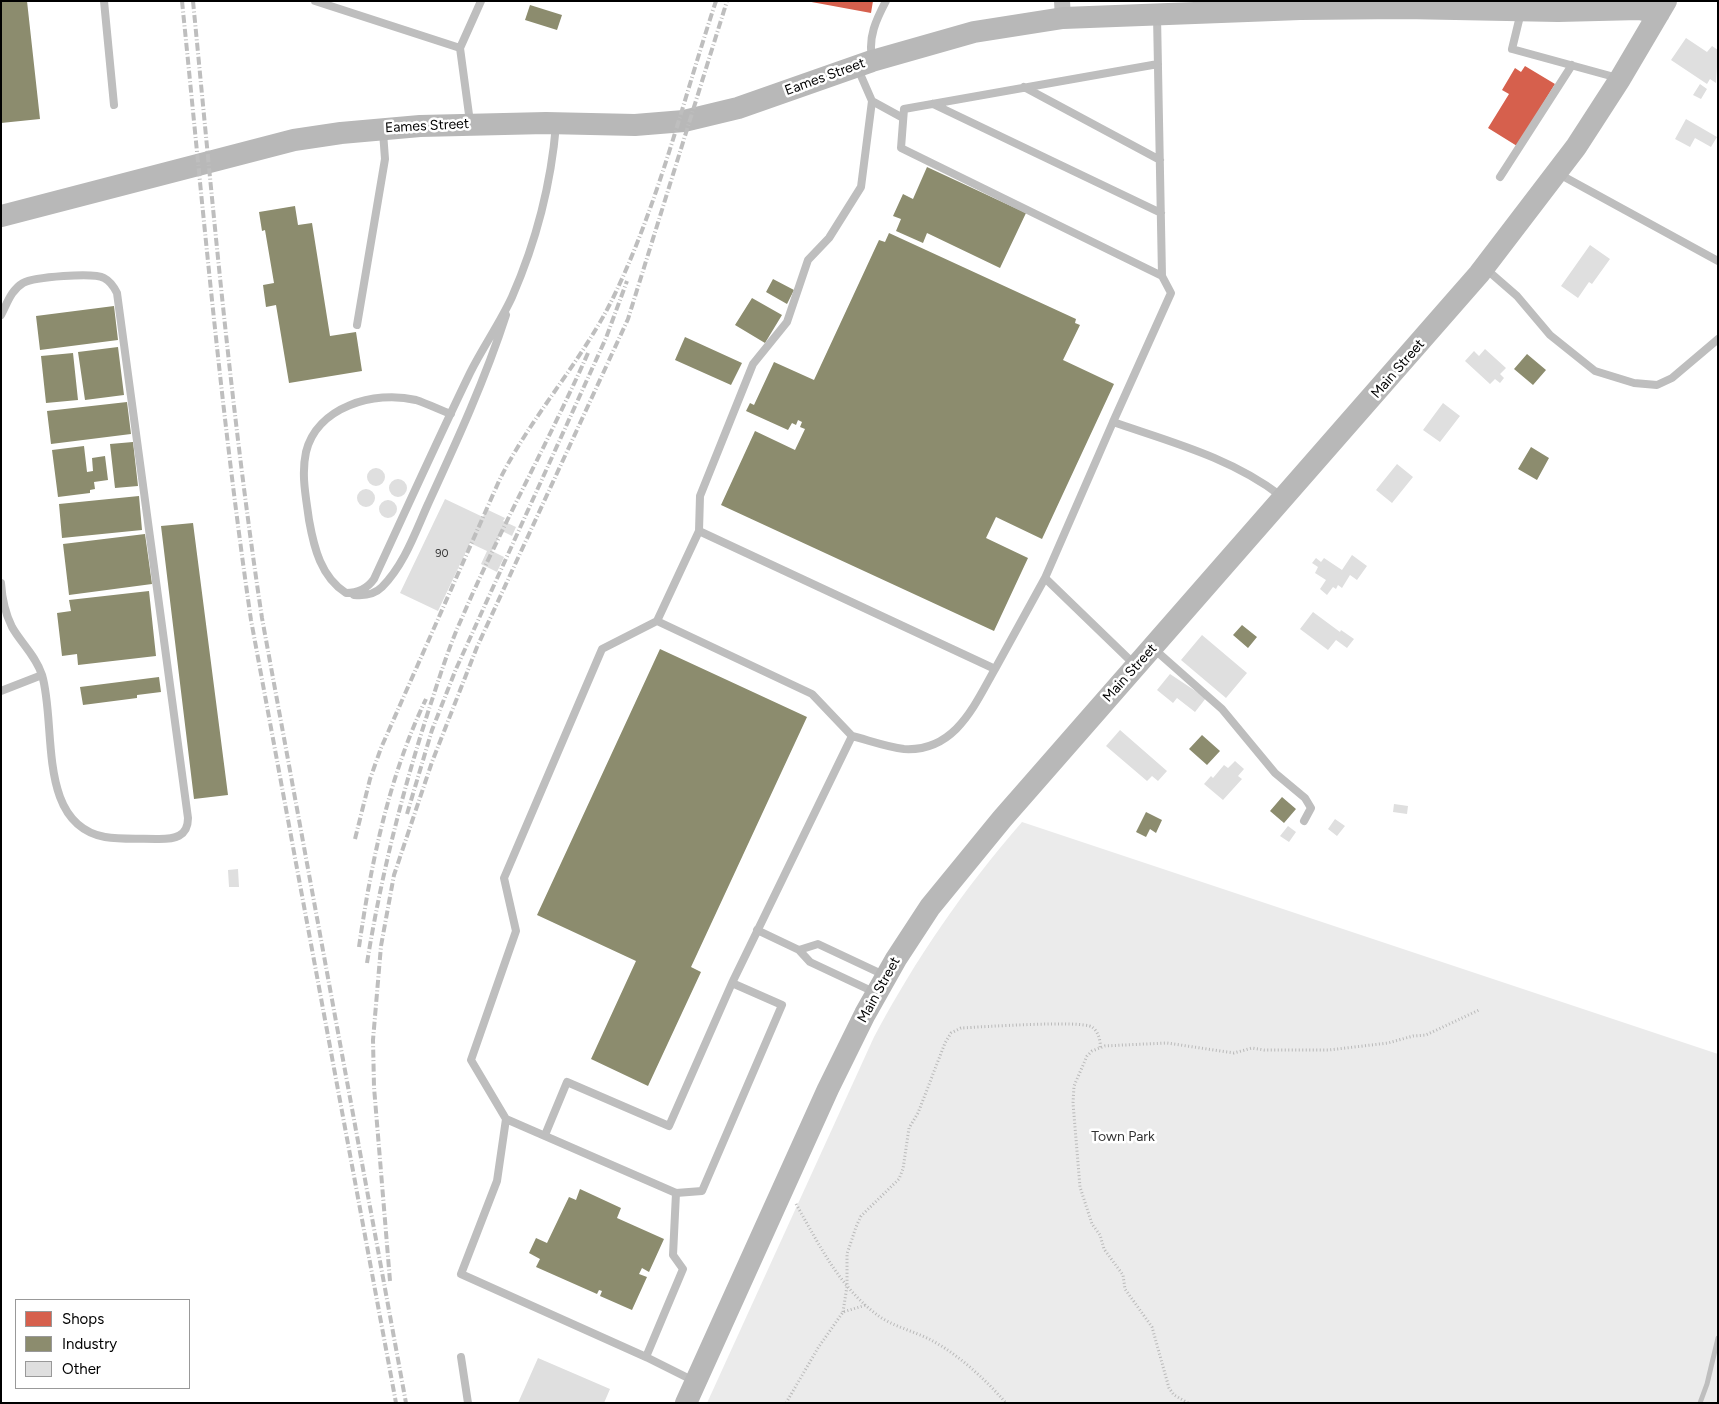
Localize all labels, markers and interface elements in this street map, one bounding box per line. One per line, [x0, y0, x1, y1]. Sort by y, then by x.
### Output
street label: Eames Street [783, 55, 867, 99]
street label: Eames Street [385, 115, 469, 137]
street label: Main Street [1368, 336, 1428, 402]
house number: 90 [435, 547, 449, 561]
street label: Main Street [1099, 640, 1161, 706]
street label: Main Street [854, 954, 904, 1026]
park label: Town Park [1091, 1129, 1155, 1145]
legend [15, 1299, 190, 1389]
text: Shops [62, 1310, 104, 1328]
text: Industry [62, 1335, 117, 1353]
text: Other [62, 1360, 101, 1378]

